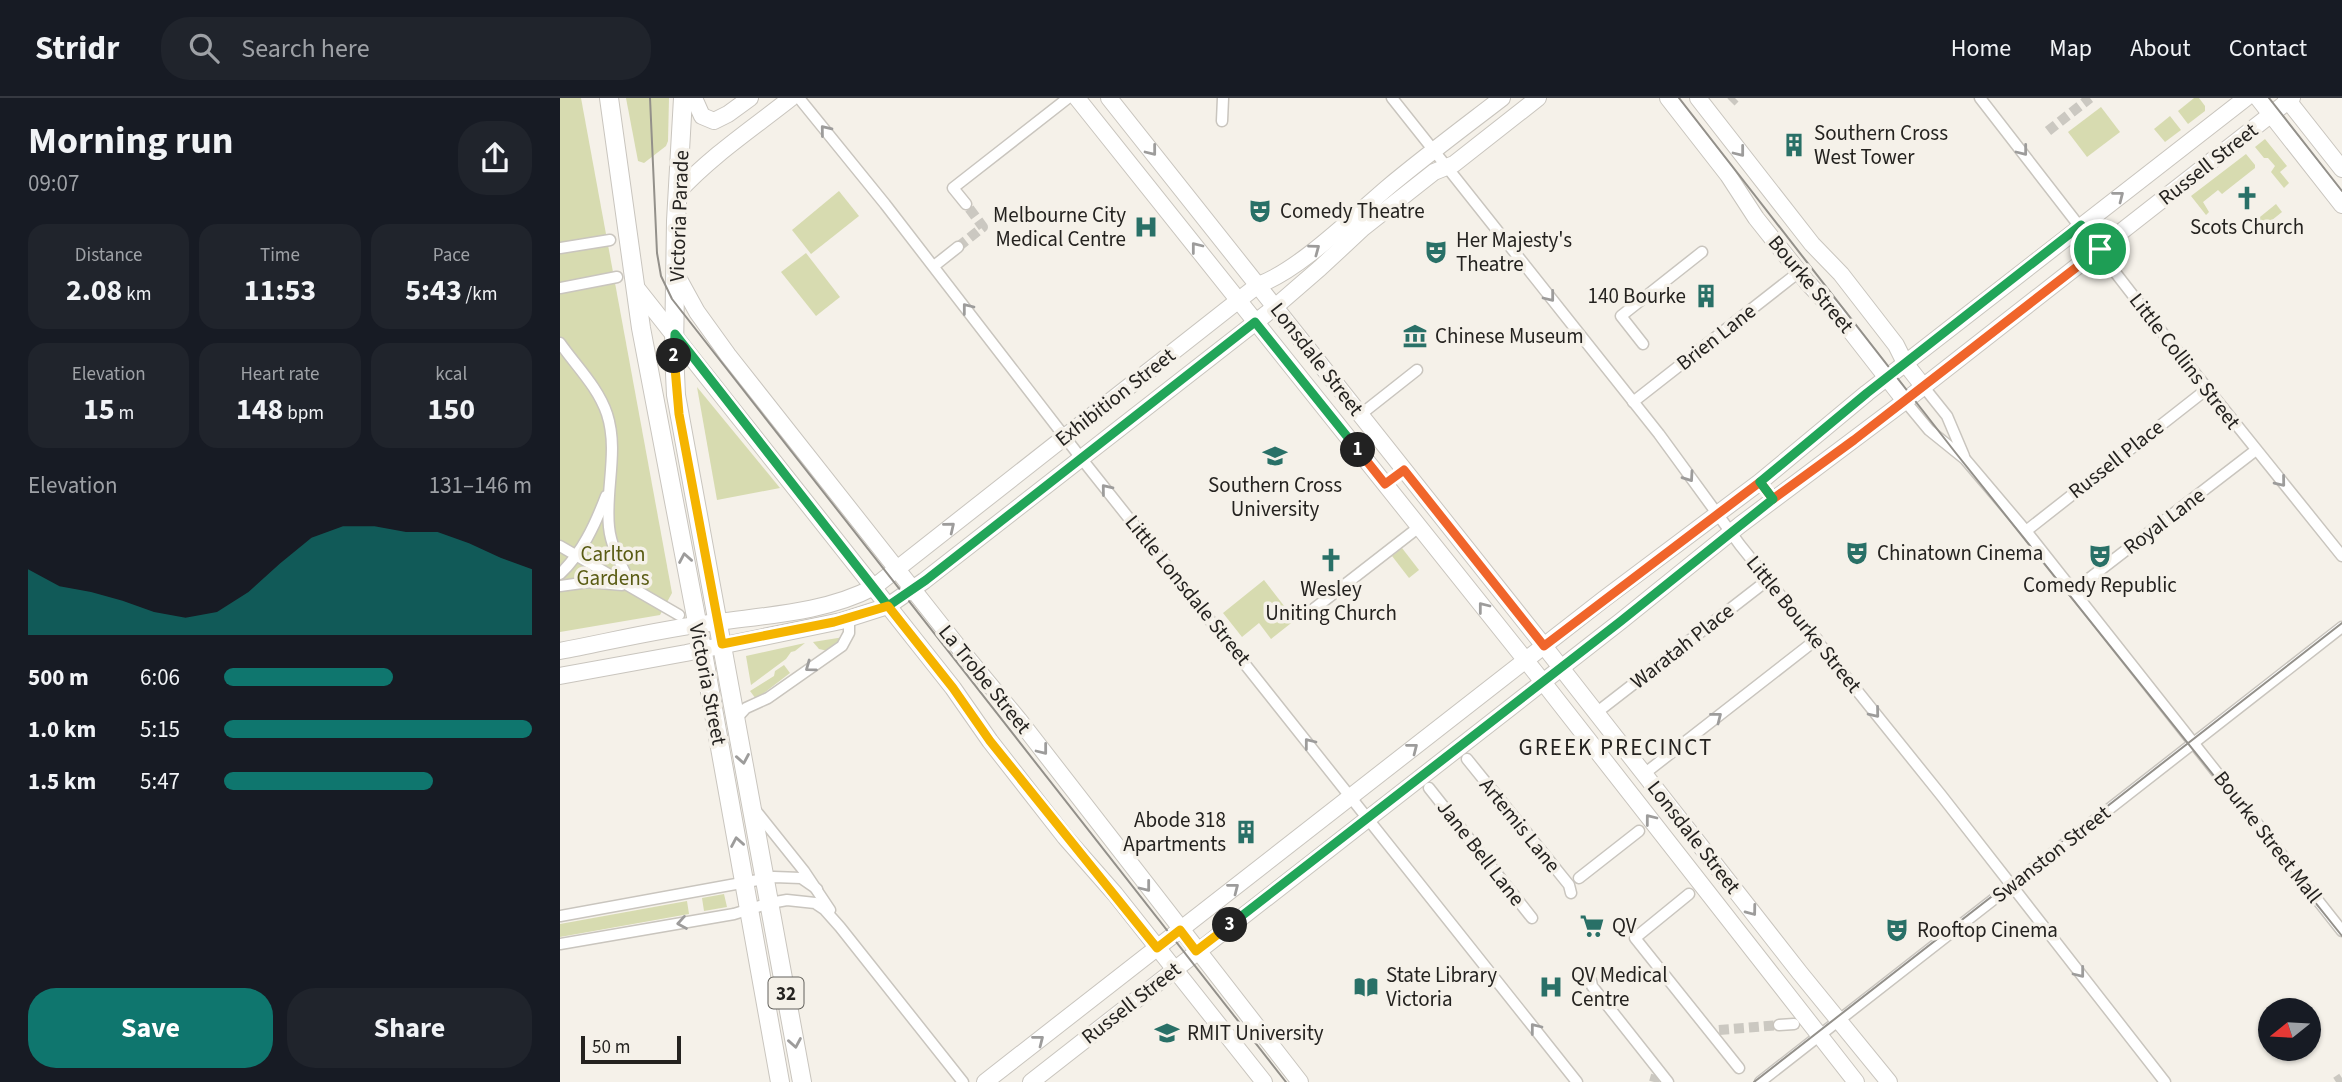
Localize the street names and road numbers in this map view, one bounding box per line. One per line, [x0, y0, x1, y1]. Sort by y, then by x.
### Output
street label: Russell Street [2152, 116, 2264, 212]
street label: Victoria Parade [662, 150, 696, 282]
street label: Bourke Street [1761, 229, 1861, 339]
street label: Little Collins Street [2122, 287, 2248, 435]
street label: Lonsdale Street [1263, 296, 1371, 422]
street label: Brien Lane [1670, 296, 1762, 378]
street label: Exhibition Street [1049, 341, 1181, 453]
street label: Russell Place [2062, 412, 2170, 506]
street label: Royal Lane [2117, 480, 2211, 562]
street label: Little Lonsdale Street [1118, 508, 1258, 672]
street label: Little Bourke Street [1739, 549, 1869, 699]
street label: Waratah Place [1624, 596, 1740, 696]
street label: La Trobe Street [932, 618, 1038, 740]
street label: Victoria Street [682, 621, 734, 747]
street label: Bourke Street Mall [2207, 765, 2329, 909]
street label: Artemis Lane [1472, 771, 1568, 879]
street label: Lonsdale Street [1640, 774, 1748, 900]
street label: Jane Bell Lane [1430, 794, 1532, 912]
street label: Swanston Street [1985, 798, 2117, 910]
street label: Russell Street [1075, 955, 1187, 1051]
road number: 32 [768, 978, 804, 1009]

